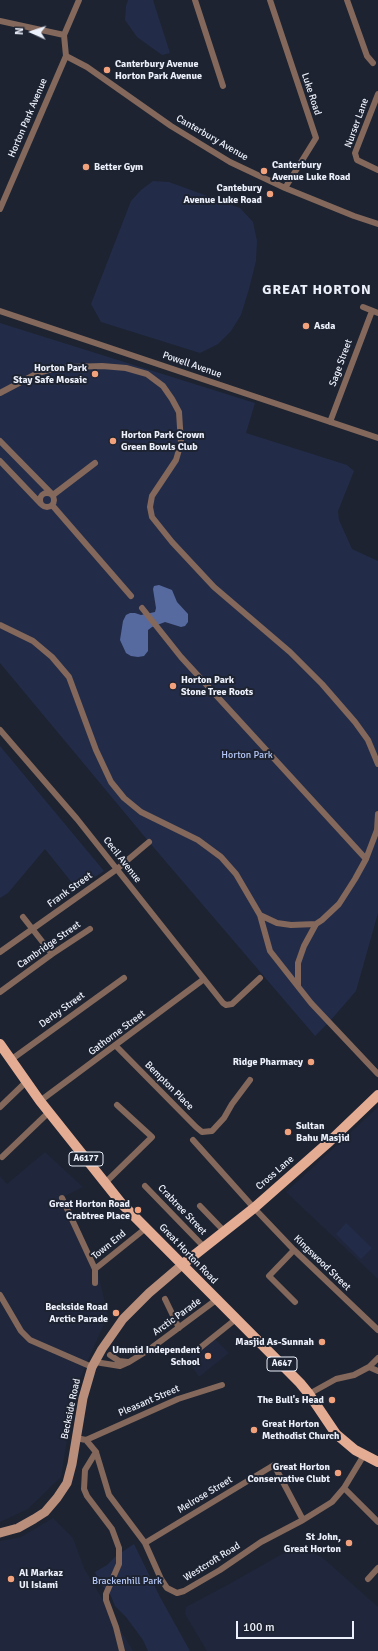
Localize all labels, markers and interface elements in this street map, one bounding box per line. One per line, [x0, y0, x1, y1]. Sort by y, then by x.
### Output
north arrow [12, 12, 52, 52]
text: N [13, 27, 26, 36]
place label: Canterbury Avenue Horton Park Avenue [115, 58, 202, 82]
marker: Canterbury Avenue Horton Park Avenue [102, 65, 112, 75]
street label: Luke Road [299, 71, 323, 117]
street label: Horton Park Avenue [6, 77, 50, 159]
street label: Nurser Lane [342, 97, 372, 149]
street label: Canterbury Avenue [174, 112, 250, 164]
place label: Canterbury Avenue Luke Road [272, 159, 350, 182]
place label: Better Gym [94, 161, 143, 173]
marker: Better Gym [81, 162, 91, 172]
marker: Canterbury Avenue Luke Road [259, 166, 269, 176]
place label: Cantebury Avenue Luke Road [184, 182, 262, 206]
marker: Cantebury Avenue Luke Road [265, 189, 275, 199]
district label: GREAT HORTON [262, 282, 372, 298]
place label: Asda [314, 320, 335, 332]
marker: Asda [301, 321, 311, 331]
street label: Sage Street [327, 338, 355, 388]
street label: Powell Avenue [161, 349, 223, 381]
place label: Horton Park Stay Safe Mosaic [13, 362, 87, 386]
marker: Horton Park Stay Safe Mosaic [90, 369, 100, 379]
place label: Horton Park Crown Green Bowls Club [121, 429, 204, 452]
marker: Horton Park Crown Green Bowls Club [108, 436, 118, 446]
place label: Horton Park Stone Tree Roots [181, 674, 253, 698]
marker: Horton Park Stone Tree Roots [168, 681, 178, 691]
park label: Horton Park [221, 749, 273, 761]
street label: Cecil Avenue [100, 835, 144, 885]
street label: Frank Street [45, 870, 95, 910]
street label: Cambridge Street [15, 919, 83, 971]
street label: Derby Street [37, 989, 87, 1031]
street label: Gathorne Street [86, 1008, 148, 1058]
place label: Ridge Pharmacy [233, 1056, 303, 1068]
marker: Ridge Pharmacy [306, 1057, 316, 1067]
street label: Bempton Place [142, 1059, 196, 1113]
place label: Sultan Bahu Masjid [296, 1120, 350, 1144]
marker: Sultan Bahu Masjid [283, 1127, 293, 1137]
road number: A6177 [69, 1152, 103, 1166]
street label: Cross Lane [254, 1153, 296, 1193]
street label: Crabtree Street [155, 1182, 209, 1238]
place label: Great Horton Road Crabtree Place [49, 1198, 130, 1222]
marker: Great Horton Road Crabtree Place [133, 1205, 143, 1215]
street label: Great Horton Road [156, 1221, 220, 1287]
street label: Town End [89, 1228, 129, 1262]
street label: Kingswood Street [291, 1233, 353, 1293]
street label: Arctic Parade [150, 1295, 204, 1339]
place label: Beckside Road Arctic Parade [45, 1301, 108, 1324]
marker: Beckside Road Arctic Parade [111, 1308, 121, 1318]
place label: Masjid As-Sunnah [235, 1336, 314, 1348]
marker: Masjid As-Sunnah [317, 1337, 327, 1347]
place label: Ummid Independent School [112, 1344, 200, 1368]
marker: Ummid Independent School [203, 1351, 213, 1361]
road number: A647 [267, 1357, 297, 1371]
street label: Beckside Road [59, 1378, 83, 1440]
street label: Pleasant Street [117, 1383, 181, 1419]
place label: The Bull's Head [258, 1394, 324, 1406]
marker: The Bull's Head [327, 1395, 337, 1405]
place label: Great Horton Methodist Church [262, 1418, 339, 1442]
marker: Great Horton Methodist Church [249, 1425, 259, 1435]
place label: Great Horton Conservative Clubt [248, 1461, 330, 1484]
marker: Great Horton Conservative Clubt [333, 1468, 343, 1478]
street label: Melrose Street [175, 1474, 235, 1516]
place label: St John, Great Horton [284, 1531, 341, 1554]
marker: St John, Great Horton [344, 1538, 354, 1548]
street label: Westcroft Road [182, 1540, 242, 1584]
place label: Al Markaz Ul Islami [19, 1567, 63, 1590]
marker: Al Markaz Ul Islami [6, 1574, 16, 1584]
park label: Brackenhill Park [92, 1575, 162, 1587]
scale bar [238, 1613, 356, 1639]
text: 100 m [243, 1620, 275, 1635]

